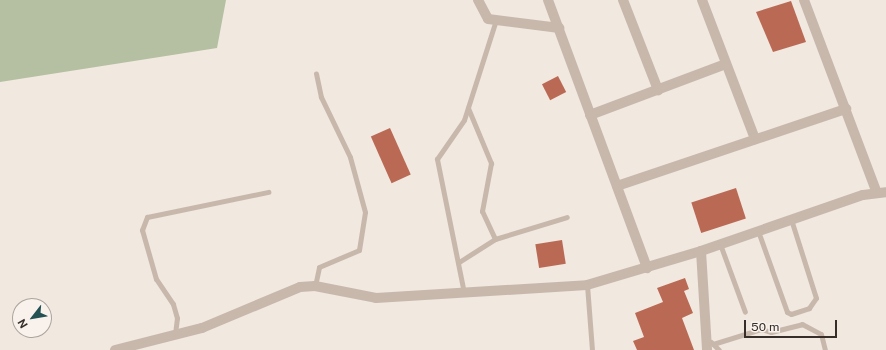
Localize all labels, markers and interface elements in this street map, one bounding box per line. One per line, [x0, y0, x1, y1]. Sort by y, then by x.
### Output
north arrow [12, 298, 52, 338]
scale bar [746, 312, 839, 338]
text: N [15, 317, 30, 330]
text: 50 m [751, 320, 779, 334]

